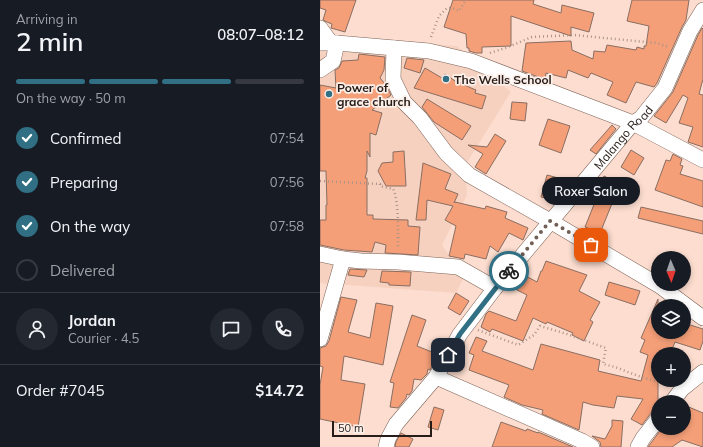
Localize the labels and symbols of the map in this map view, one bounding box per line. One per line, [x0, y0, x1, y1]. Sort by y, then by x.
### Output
place label: The Wells School [454, 72, 552, 87]
marker: The Wells School [441, 74, 451, 84]
place label: Power of grace church [337, 80, 411, 109]
marker: Power of grace church [324, 89, 334, 99]
street label: Malango Road [590, 102, 656, 172]
callout: Roxer Salon [542, 177, 640, 205]
pin [574, 228, 608, 262]
courier [489, 251, 529, 291]
north arrow [651, 251, 691, 291]
pin [431, 338, 465, 372]
scale bar [332, 419, 432, 438]

